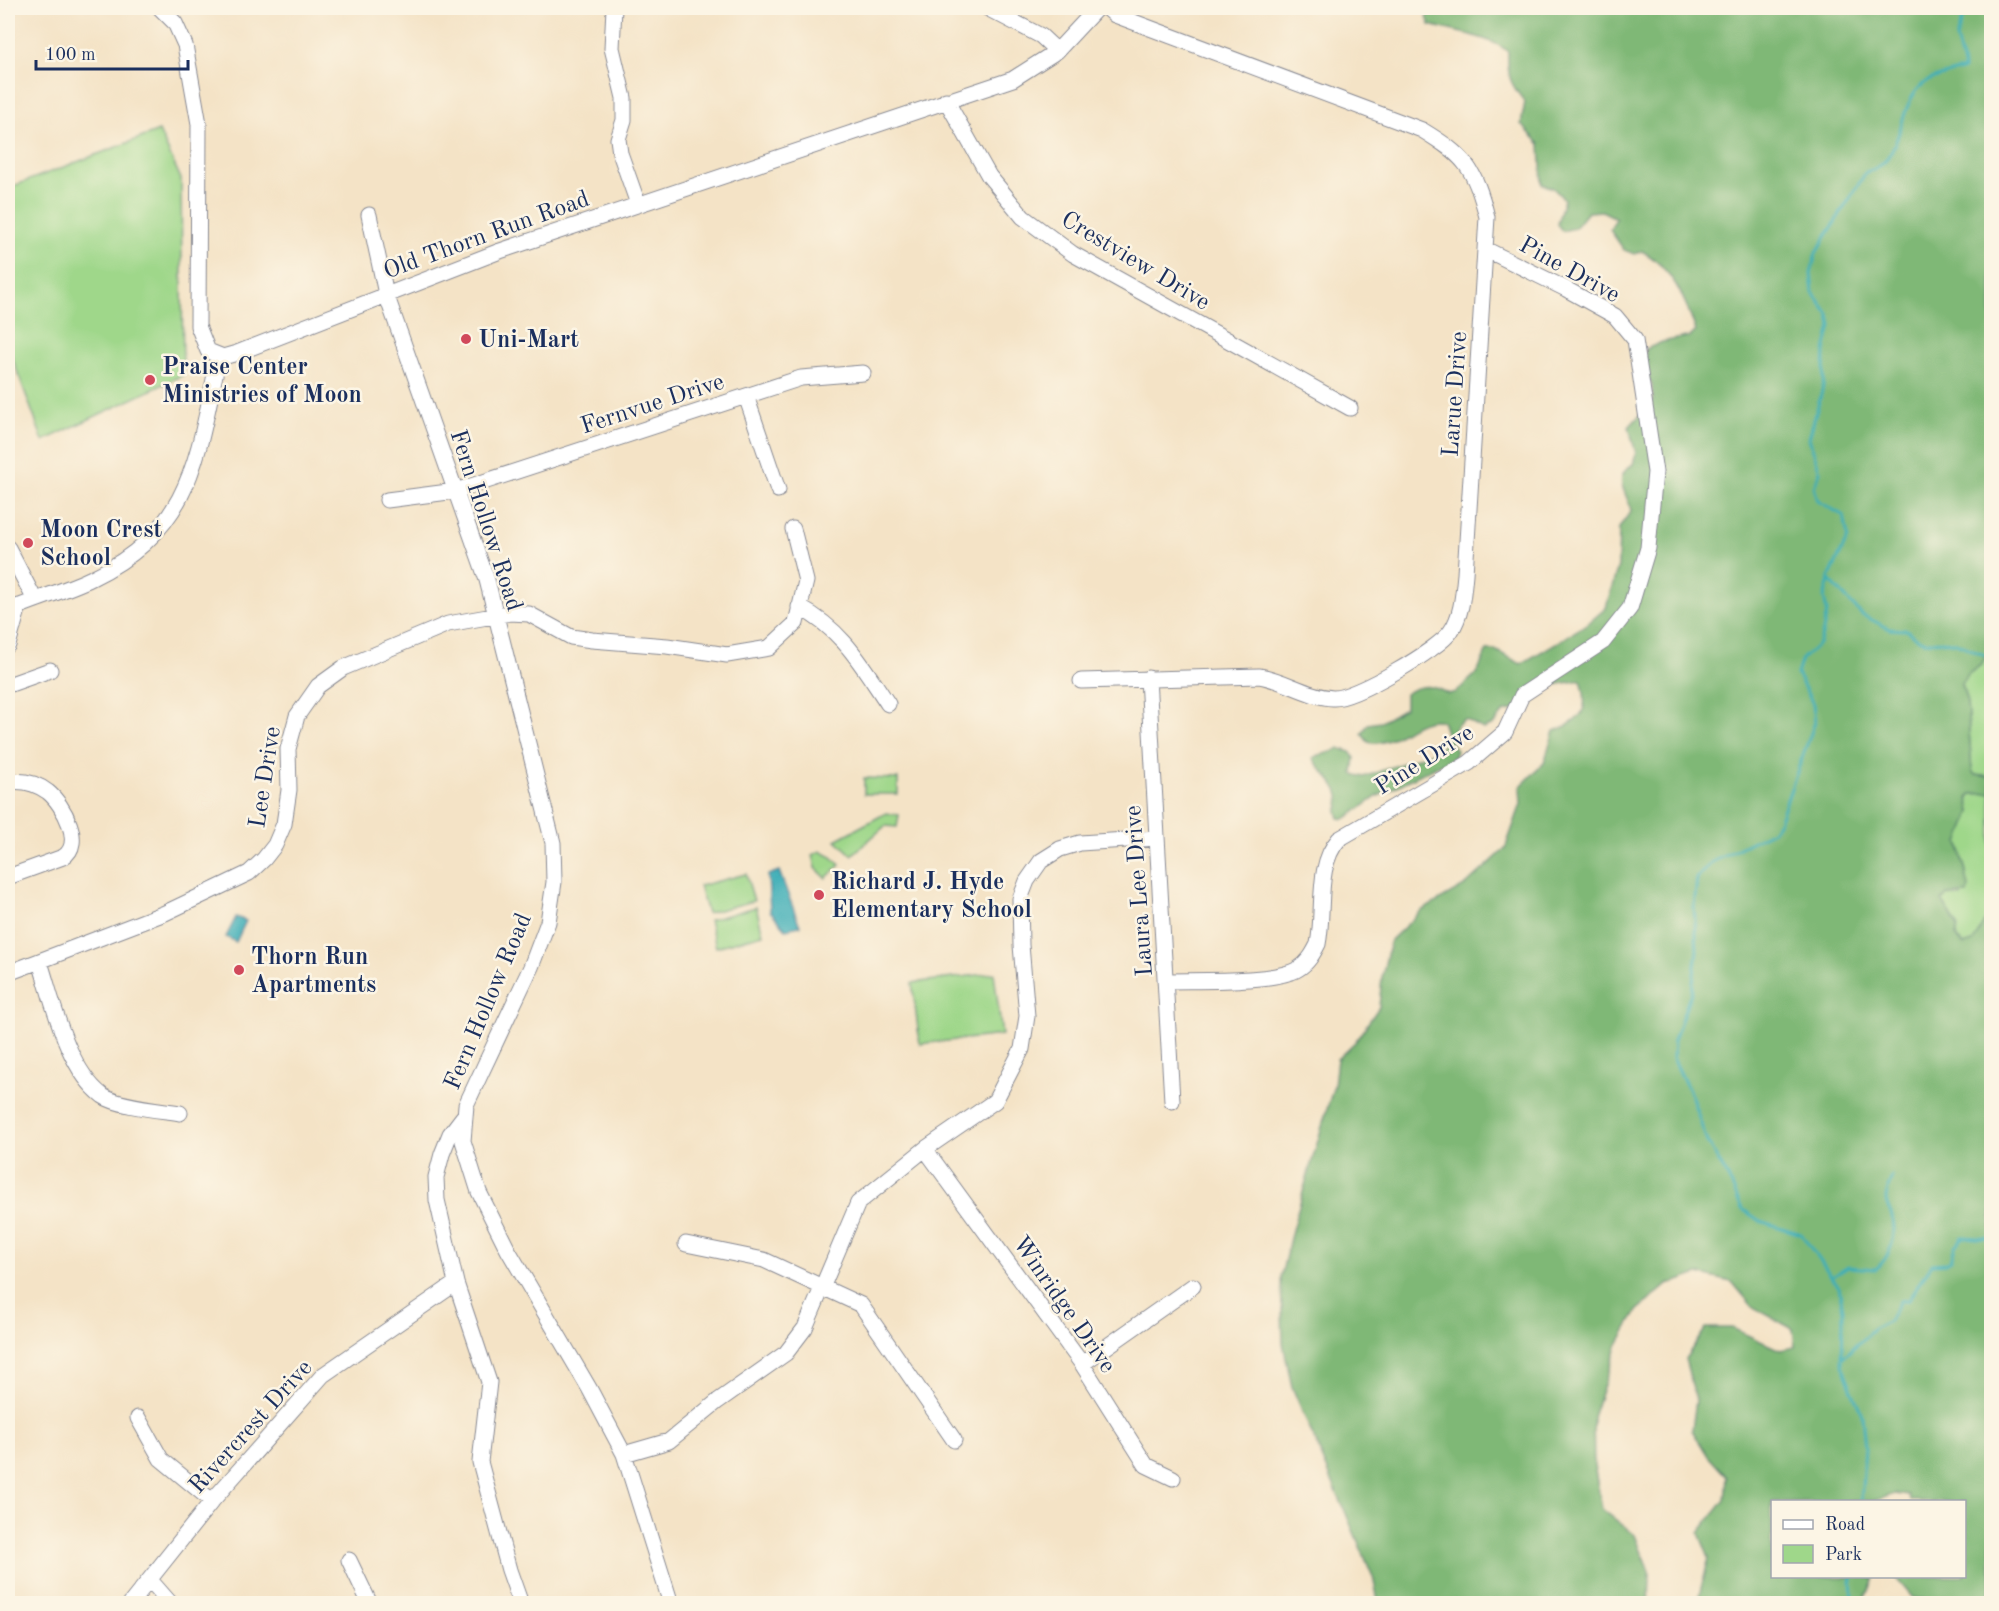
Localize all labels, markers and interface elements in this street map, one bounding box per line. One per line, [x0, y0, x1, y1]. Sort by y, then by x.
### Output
scale bar [36, 33, 188, 71]
text: 100 m [45, 46, 96, 64]
street label: Old Thorn Run Road [380, 187, 593, 284]
street label: Crestview Drive [1056, 208, 1214, 316]
street label: Pine Drive [1515, 233, 1623, 308]
place label: Uni-Mart [478, 329, 579, 353]
street label: Larue Drive [1440, 330, 1472, 458]
marker: Uni-Mart [459, 332, 473, 346]
place label: Praise Center Ministries of Moon [162, 356, 362, 408]
street label: Fernvue Drive [578, 370, 727, 439]
marker: Praise Center Ministries of Moon [143, 373, 157, 387]
street label: Fern Hollow Road [444, 427, 526, 614]
place label: Moon Crest School [40, 519, 163, 571]
marker: Moon Crest School [21, 536, 35, 550]
street label: Pine Drive [1372, 721, 1479, 800]
street label: Lee Drive [246, 725, 286, 830]
street label: Laura Lee Drive [1122, 804, 1158, 977]
place label: Richard J. Hyde Elementary School [831, 871, 1032, 923]
marker: Richard J. Hyde Elementary School [812, 888, 826, 902]
street label: Fern Hollow Road [441, 910, 537, 1094]
place label: Thorn Run Apartments [251, 946, 376, 998]
marker: Thorn Run Apartments [232, 963, 246, 977]
street label: Winridge Drive [1007, 1232, 1119, 1378]
street label: Rivercrest Drive [185, 1356, 317, 1499]
legend [1771, 1500, 1966, 1578]
text: Road [1825, 1516, 1865, 1534]
text: Park [1825, 1546, 1862, 1564]

